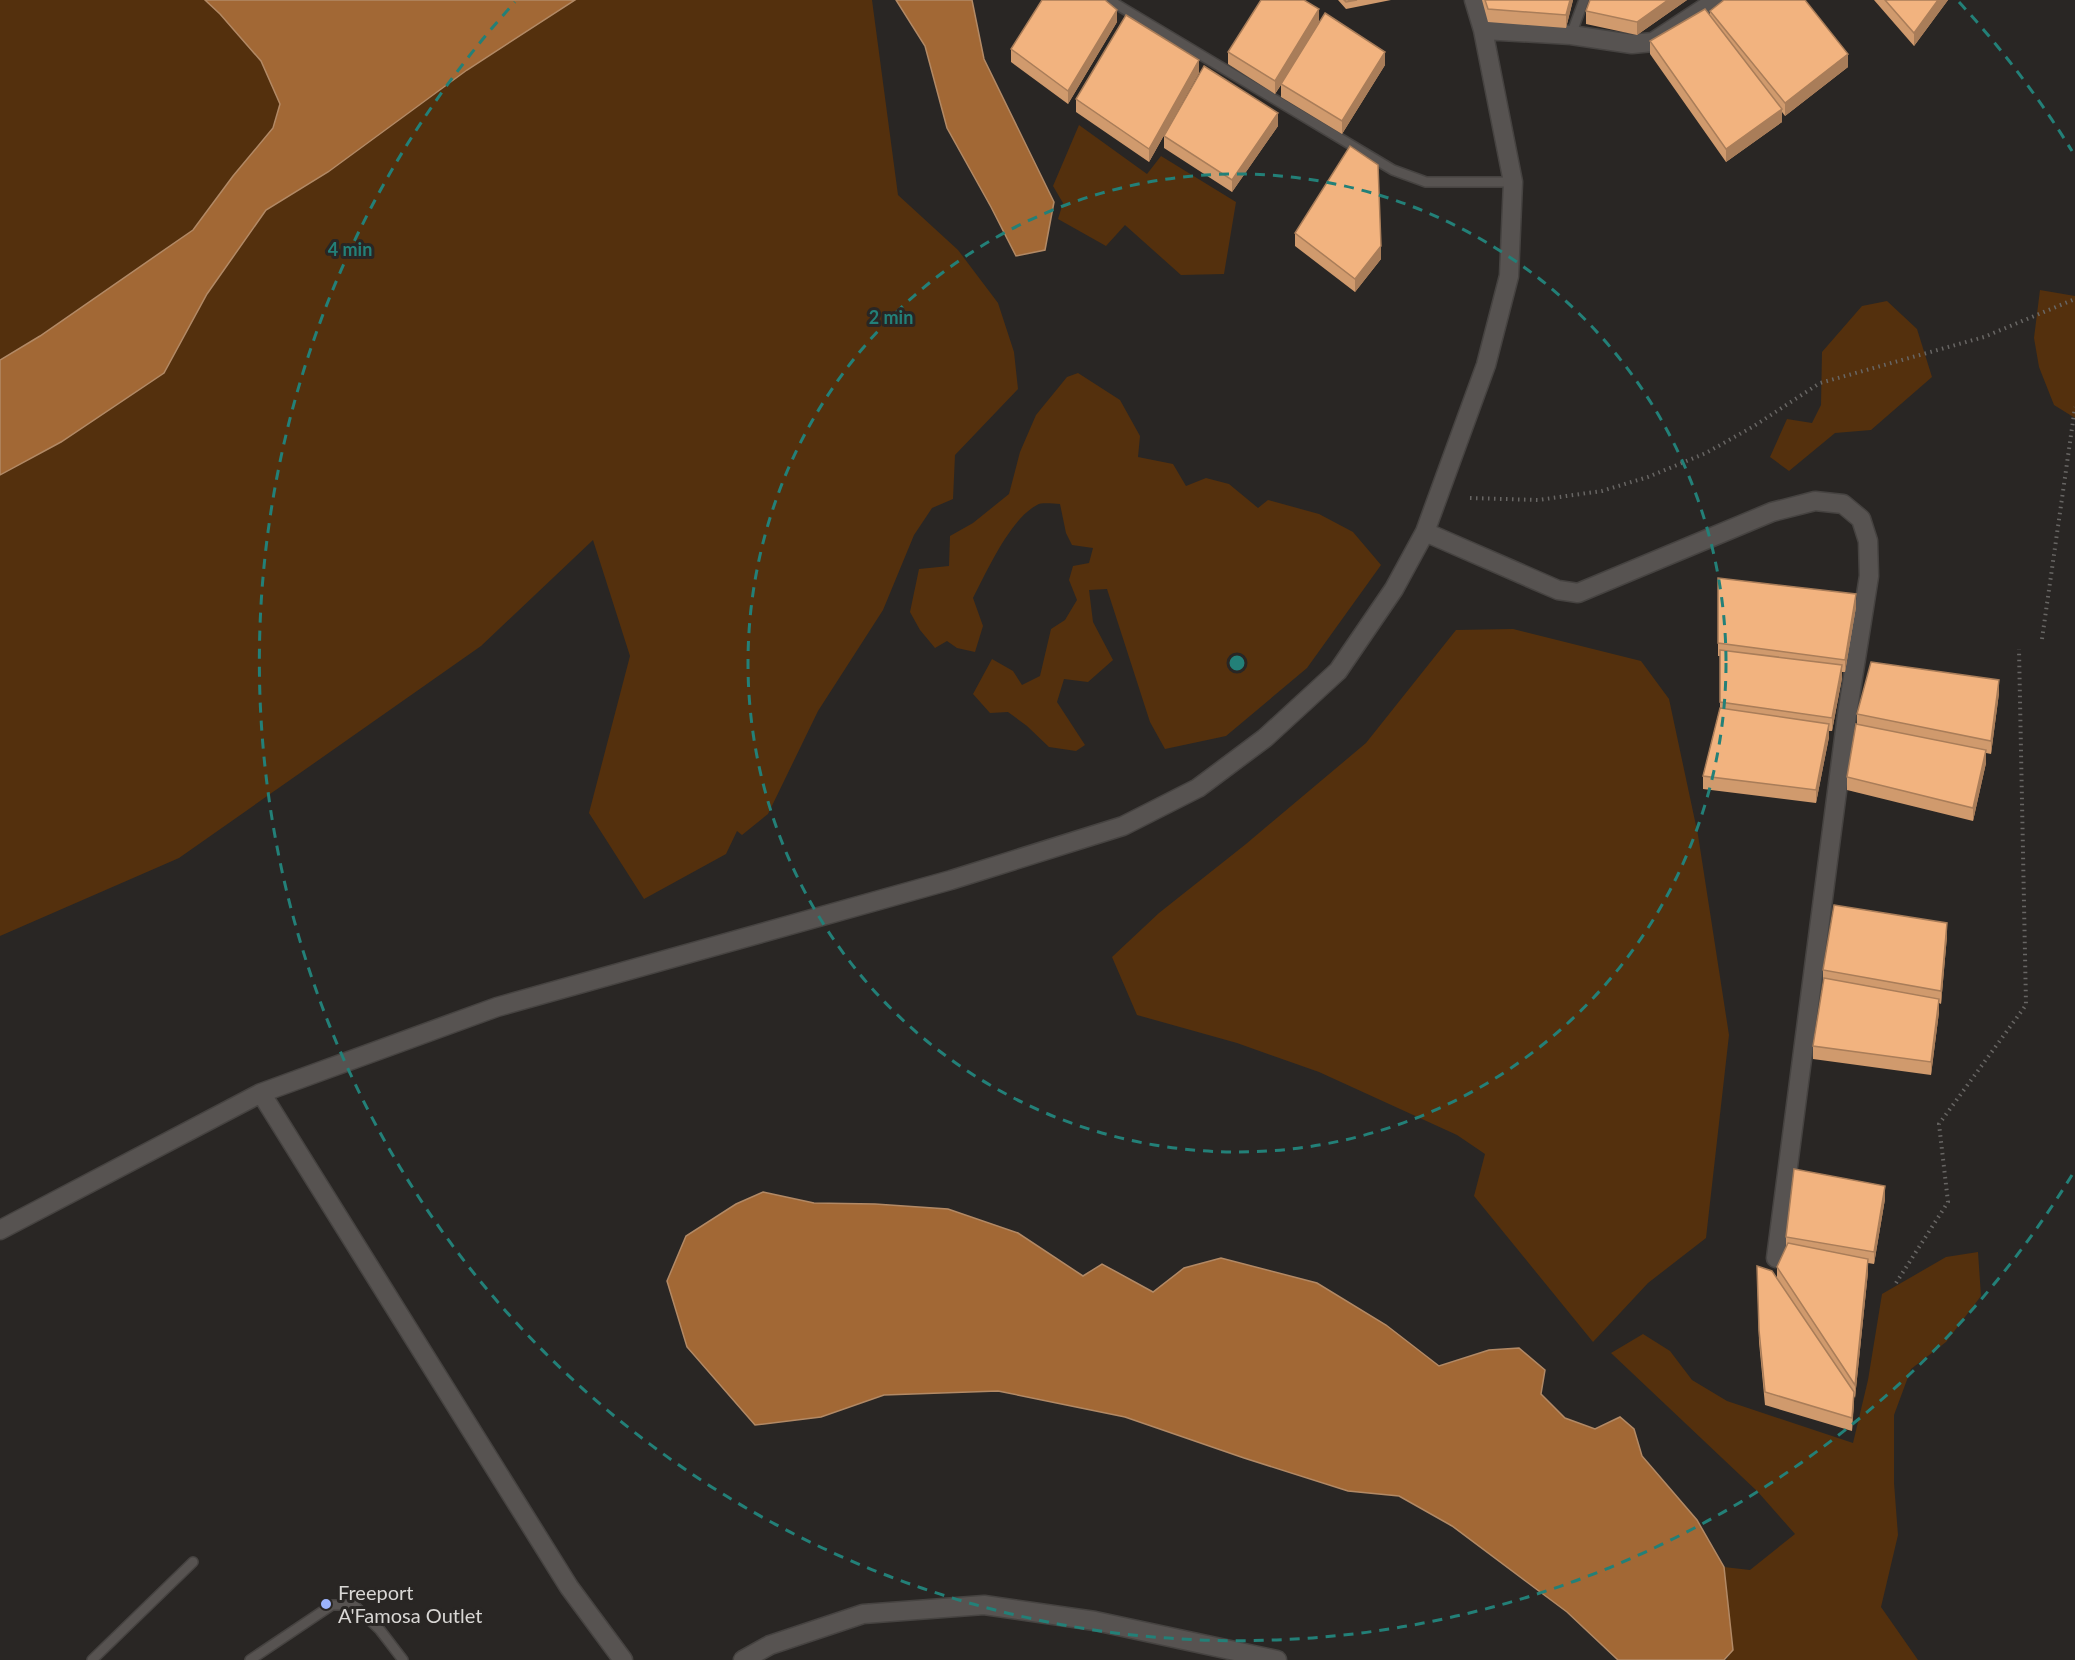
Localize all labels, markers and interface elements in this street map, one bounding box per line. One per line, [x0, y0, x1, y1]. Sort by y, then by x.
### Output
text: 4 min [328, 238, 372, 260]
text: 2 min [869, 306, 913, 328]
centre of rings [1227, 653, 1247, 673]
place label: Freeport A'Famosa Outlet [338, 1580, 482, 1627]
marker: Freeport A'Famosa Outlet [319, 1597, 333, 1611]

